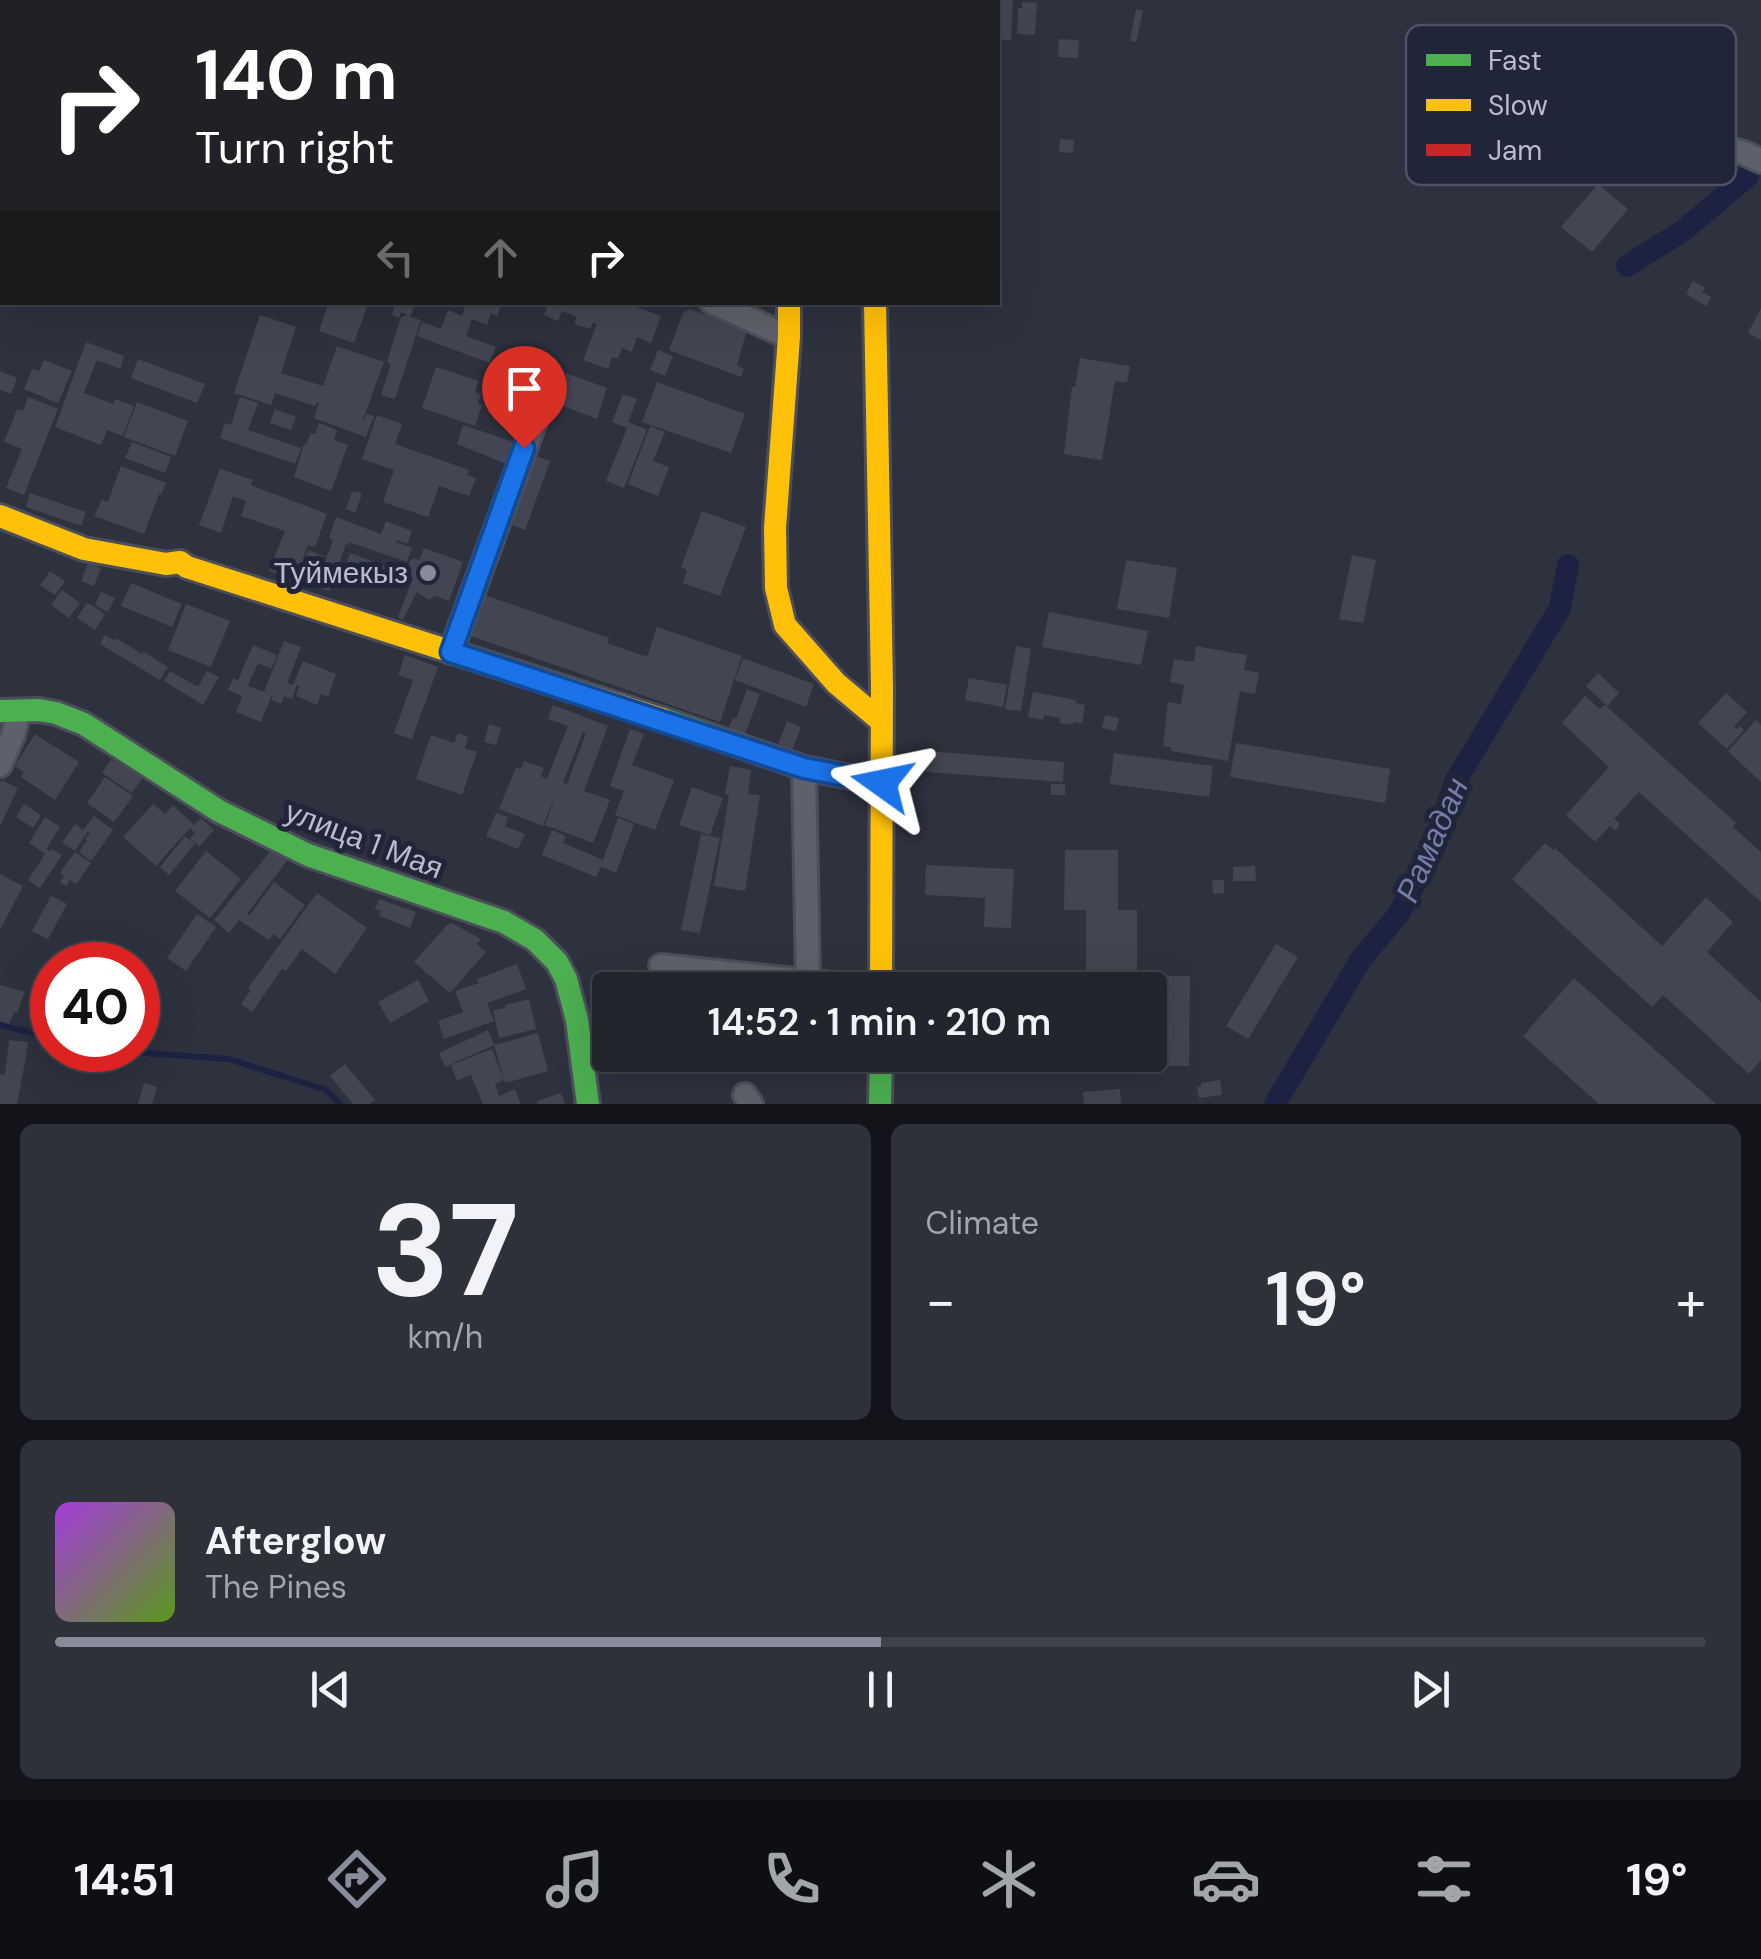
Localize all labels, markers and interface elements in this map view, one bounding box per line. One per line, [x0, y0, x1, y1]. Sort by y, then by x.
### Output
legend [1406, 25, 1736, 185]
text: 140 m [195, 30, 398, 121]
icon: right [30, 40, 160, 170]
text: Fast [1488, 42, 1542, 79]
text: Slow [1488, 87, 1548, 124]
text: Turn right [195, 118, 394, 177]
text: Jam [1488, 132, 1542, 169]
icon: left [368, 230, 423, 285]
icon: ahead [473, 230, 528, 285]
icon: right [578, 230, 633, 285]
pin [482, 346, 567, 449]
icon: arrive [497, 361, 552, 416]
place label: Туймекыз [274, 553, 408, 592]
marker: Туймекыз [417, 562, 439, 584]
position arrow [830, 731, 934, 835]
water label: Рамадан [1386, 771, 1478, 909]
street label: улица 1 Мая [280, 792, 449, 887]
speed limit sign: 40 [30, 942, 160, 1072]
text: 14:52 · 1 min · 210 m [708, 997, 1051, 1047]
text: 37 [372, 1166, 519, 1335]
text: Climate [926, 1202, 1039, 1244]
text: 19° [1266, 1251, 1366, 1348]
text: − [926, 1265, 956, 1337]
text: + [1676, 1265, 1706, 1337]
text: km/h [407, 1316, 483, 1358]
text: Afterglow [205, 1516, 386, 1566]
text: The Pines [205, 1566, 347, 1608]
icon: previous [303, 1662, 358, 1717]
icon: pause [853, 1662, 908, 1717]
icon: next [1403, 1662, 1458, 1717]
icon: directions [322, 1844, 392, 1914]
icon: music [540, 1844, 610, 1914]
icon: phone [757, 1844, 827, 1914]
icon: climate [974, 1844, 1044, 1914]
icon: car [1191, 1844, 1261, 1914]
icon: filters [1409, 1844, 1479, 1914]
text: 14:51 [74, 1850, 175, 1909]
text: 19° [1626, 1850, 1687, 1909]

